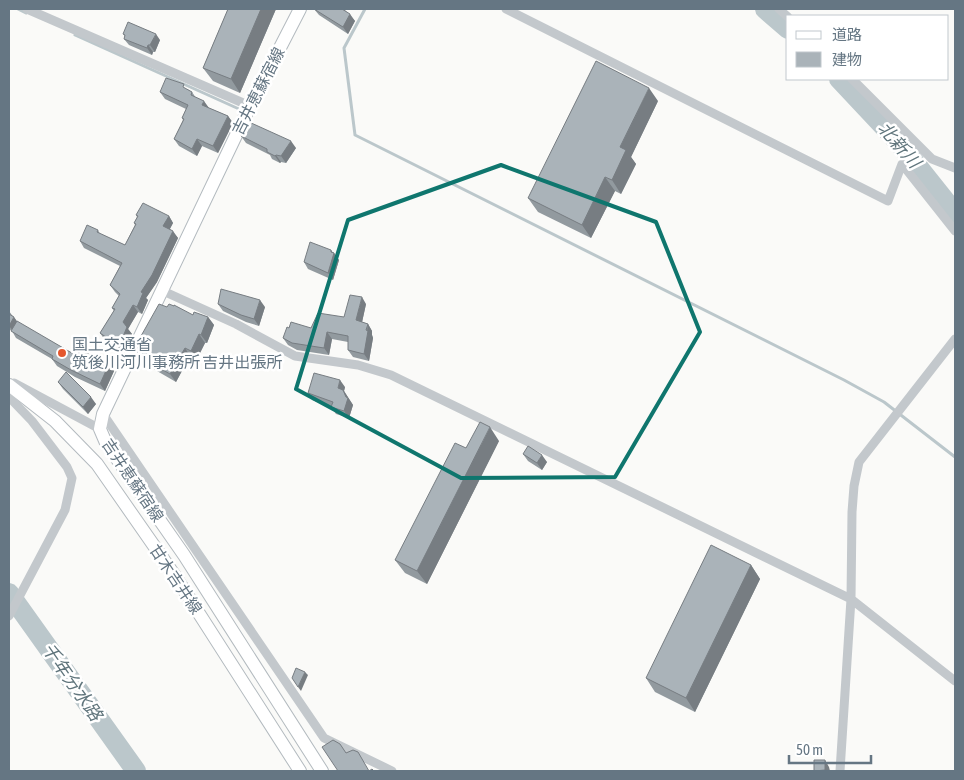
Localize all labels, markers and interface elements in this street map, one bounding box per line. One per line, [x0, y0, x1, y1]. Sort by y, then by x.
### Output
legend [786, 15, 949, 80]
text: 道路 [832, 26, 862, 43]
street label: 吉井恵蘇宿線 [228, 44, 288, 138]
text: 建物 [832, 51, 862, 68]
water label: 北新川 [874, 117, 926, 173]
place label: 国土交通省 筑後川河川事務所 吉井出張所 [72, 335, 282, 371]
marker: 国土交通省 筑後川河川事務所 吉井出張所 [56, 347, 68, 359]
street label: 吉井恵蘇宿線 [99, 435, 167, 525]
street label: 甘木吉井線 [146, 541, 206, 617]
water label: 千年分水路 [38, 639, 108, 726]
scale bar [789, 732, 872, 764]
text: 50 m [796, 741, 823, 758]

